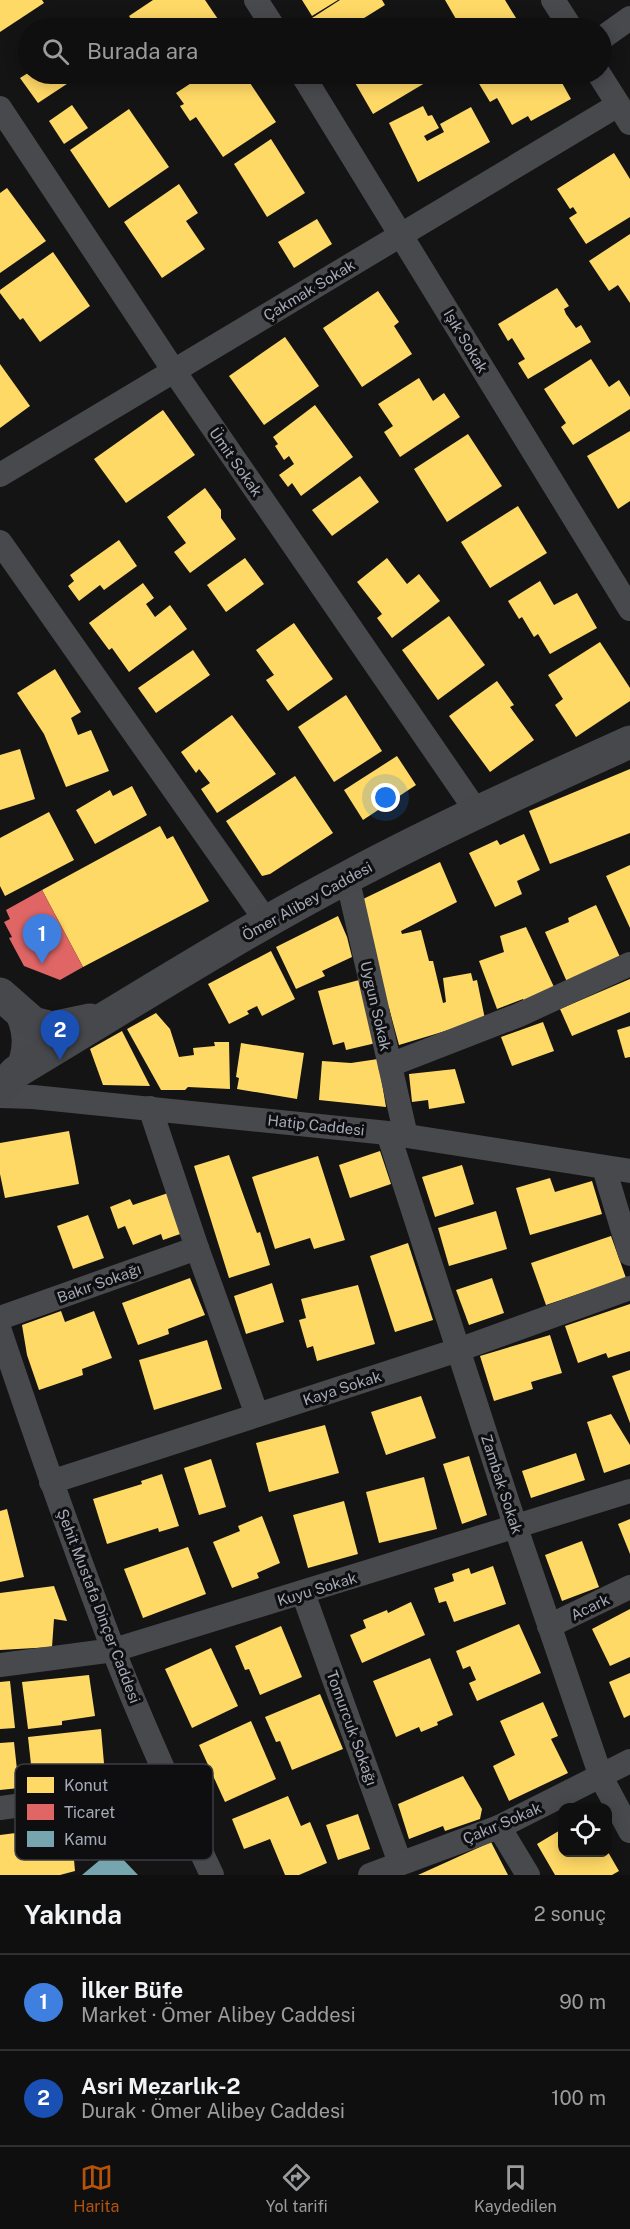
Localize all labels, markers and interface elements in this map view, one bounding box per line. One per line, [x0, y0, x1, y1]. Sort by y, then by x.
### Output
search box [18, 18, 612, 84]
icon: search [39, 35, 72, 68]
text: Burada ara [87, 38, 198, 64]
street label: Çakmak Sokak [260, 256, 358, 324]
street label: Işık Sokak [440, 306, 492, 376]
street label: Ümit Sokak [206, 424, 267, 500]
your location [371, 783, 400, 812]
street label: Ömer Alibey Caddesi [239, 857, 375, 944]
pin: 1 [22, 914, 62, 964]
street label: Uygun Sokak [357, 959, 395, 1053]
pin: 2 [40, 1010, 80, 1060]
street label: Hatip Caddesi [267, 1111, 365, 1139]
street label: Bakır Sokağı [55, 1260, 143, 1306]
street label: Kaya Sokak [301, 1367, 383, 1409]
street label: Zambak Sokak [478, 1432, 526, 1536]
street label: Şehit Mustafa Dinçer Caddesi [54, 1507, 144, 1705]
street label: Kuyu Sokak [275, 1569, 359, 1609]
street label: Acark [568, 1590, 612, 1624]
street label: Tomurcuk Sokağı [323, 1668, 381, 1788]
legend [15, 1764, 213, 1860]
text: Konut [64, 1776, 108, 1795]
street label: Çakır Sokak [460, 1799, 544, 1847]
text: Ticaret [64, 1803, 115, 1822]
map controls [558, 1803, 612, 1857]
button: locate [558, 1803, 612, 1857]
text: Kamu [64, 1830, 107, 1849]
text: Yakında [24, 1899, 122, 1930]
text: 2 sonuç [534, 1902, 606, 1926]
text: İlker Büfe [81, 1977, 183, 2003]
text: 1 [39, 1990, 48, 2014]
text: 90 m [559, 1990, 606, 2014]
text: Market · Ömer Alibey Caddesi [81, 2003, 356, 2027]
text: Asri Mezarlık-2 [81, 2073, 241, 2099]
text: 2 [37, 2086, 50, 2110]
text: 100 m [551, 2086, 606, 2110]
text: Durak · Ömer Alibey Caddesi [81, 2099, 345, 2123]
tab: Harita [73, 2161, 119, 2216]
tab: Yol tarifi [266, 2161, 328, 2216]
tab: Kaydedilen [474, 2161, 557, 2216]

